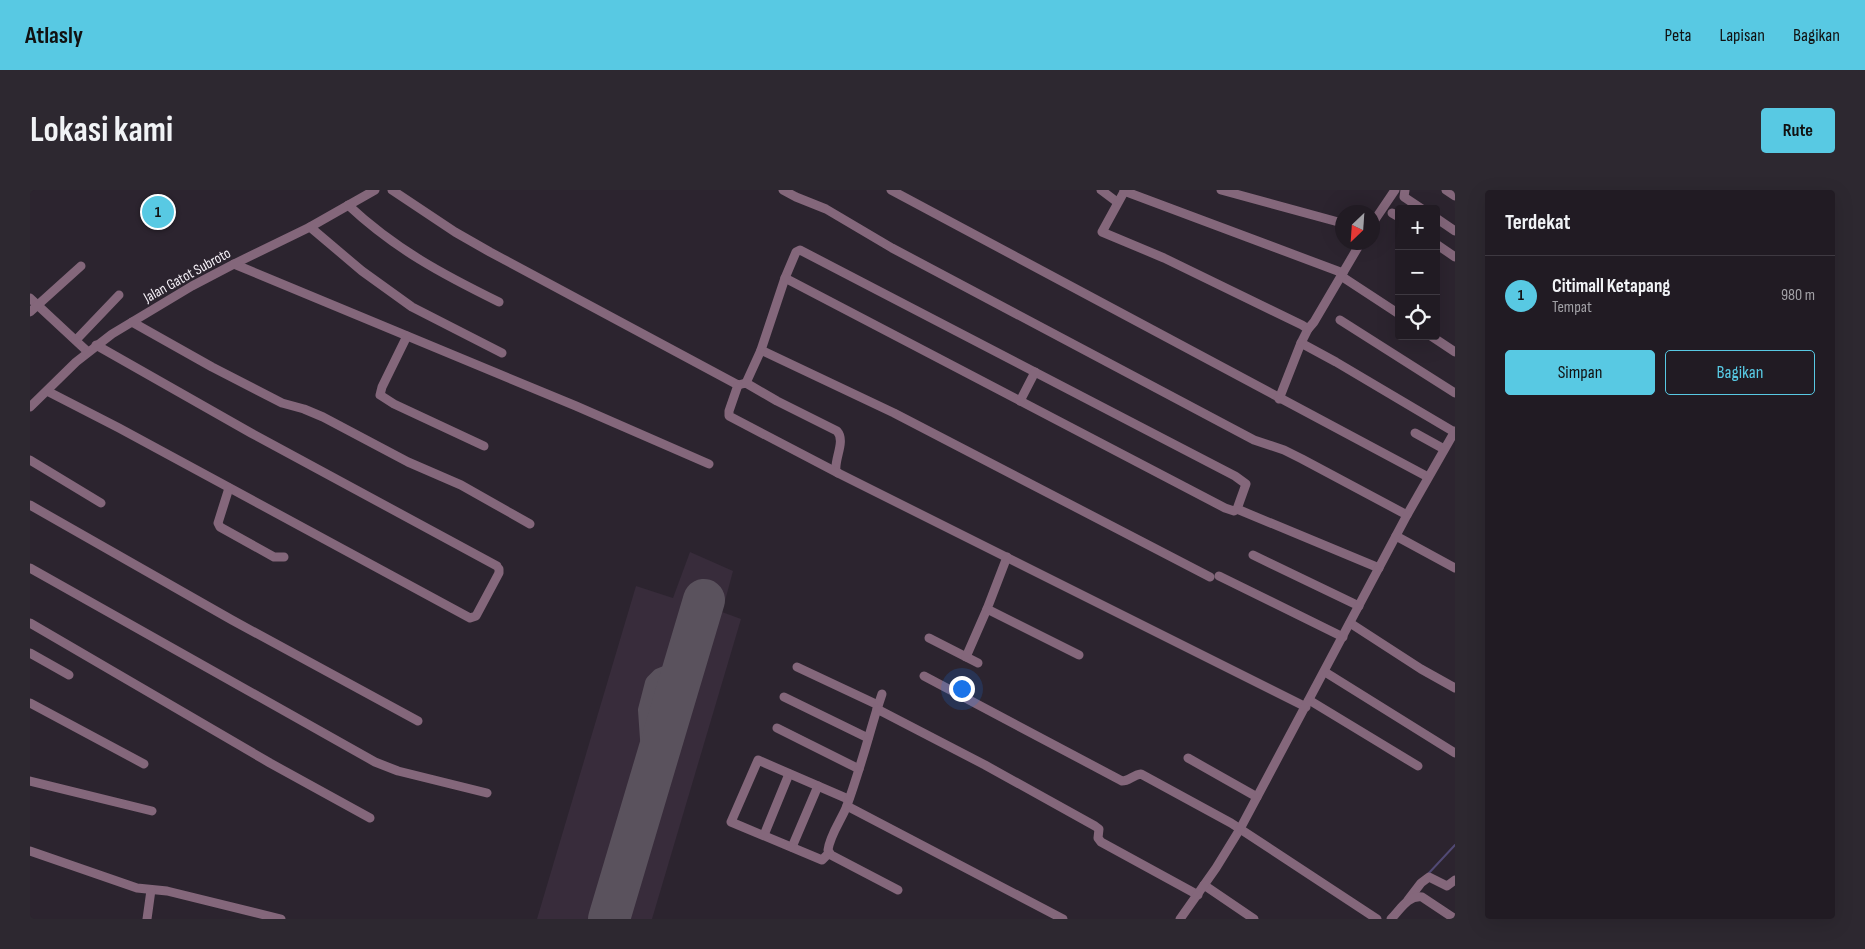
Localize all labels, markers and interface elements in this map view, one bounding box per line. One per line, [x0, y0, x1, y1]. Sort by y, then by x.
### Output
text: Atlasly [25, 21, 83, 50]
text: Peta [1664, 25, 1692, 46]
text: Lapisan [1720, 25, 1765, 46]
text: Bagikan [1793, 25, 1840, 46]
button: Rute [1761, 108, 1835, 153]
text: Lokasi kami [30, 109, 173, 152]
pin: 1 [142, 193, 174, 231]
north arrow [1335, 205, 1380, 250]
map controls [1395, 205, 1440, 340]
button: + [1395, 205, 1440, 250]
text: Terdekat [1505, 210, 1571, 235]
street label: Jalan Gatot Subroto [139, 244, 234, 308]
button: − [1395, 250, 1440, 295]
text: Citimall Ketapang [1552, 275, 1670, 298]
text: 1 [1518, 286, 1524, 305]
text: 980 m [1781, 286, 1815, 305]
button: locate [1395, 295, 1440, 340]
text: Tempat [1552, 298, 1592, 317]
button: Simpan [1505, 350, 1655, 395]
button: Bagikan [1665, 350, 1815, 395]
your location [949, 676, 975, 702]

